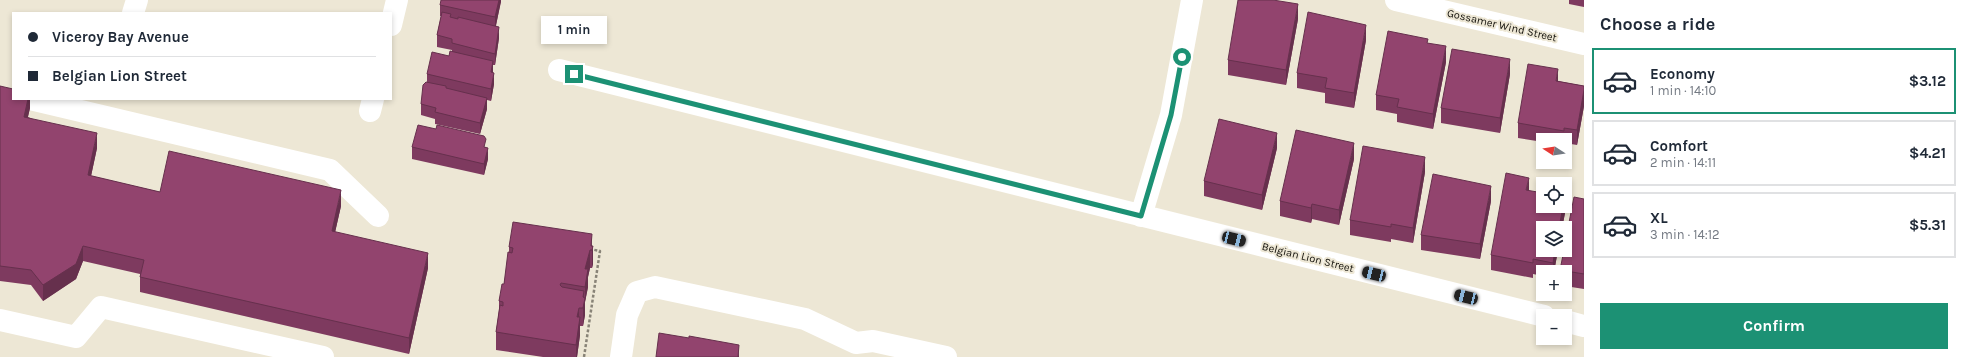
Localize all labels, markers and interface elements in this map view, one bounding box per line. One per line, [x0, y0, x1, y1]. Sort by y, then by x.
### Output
street label: Gossamer Wind Street [1446, 7, 1558, 44]
text: Choose a ride [1600, 13, 1715, 35]
callout: 1 min [541, 16, 607, 44]
text: 1 min [558, 22, 590, 37]
text: Viceroy Bay Avenue [52, 28, 189, 46]
route start [1173, 48, 1191, 66]
icon: car [1602, 63, 1638, 99]
route end [565, 65, 583, 83]
text: Economy [1650, 65, 1715, 83]
text: Belgian Lion Street [52, 67, 187, 85]
text: $3.12 [1909, 72, 1946, 90]
text: 1 min · 14:10 [1650, 83, 1716, 98]
north arrow [1536, 133, 1572, 169]
map controls [1536, 133, 1572, 345]
icon: car [1602, 135, 1638, 171]
text: Comfort [1650, 137, 1708, 155]
text: $4.21 [1909, 144, 1946, 162]
text: 2 min · 14:11 [1650, 155, 1716, 170]
button: locate [1536, 177, 1572, 213]
icon: car [1602, 207, 1638, 243]
text: XL [1650, 209, 1668, 227]
text: $5.31 [1909, 216, 1946, 234]
button: layers [1536, 221, 1572, 257]
text: 3 min · 14:12 [1650, 227, 1720, 242]
car [1221, 230, 1247, 248]
street label: Belgian Lion Street [1261, 240, 1355, 275]
car [1361, 265, 1387, 283]
button: + [1536, 265, 1572, 301]
car [1453, 288, 1479, 306]
button: Confirm [1600, 303, 1948, 349]
button: − [1536, 309, 1572, 345]

